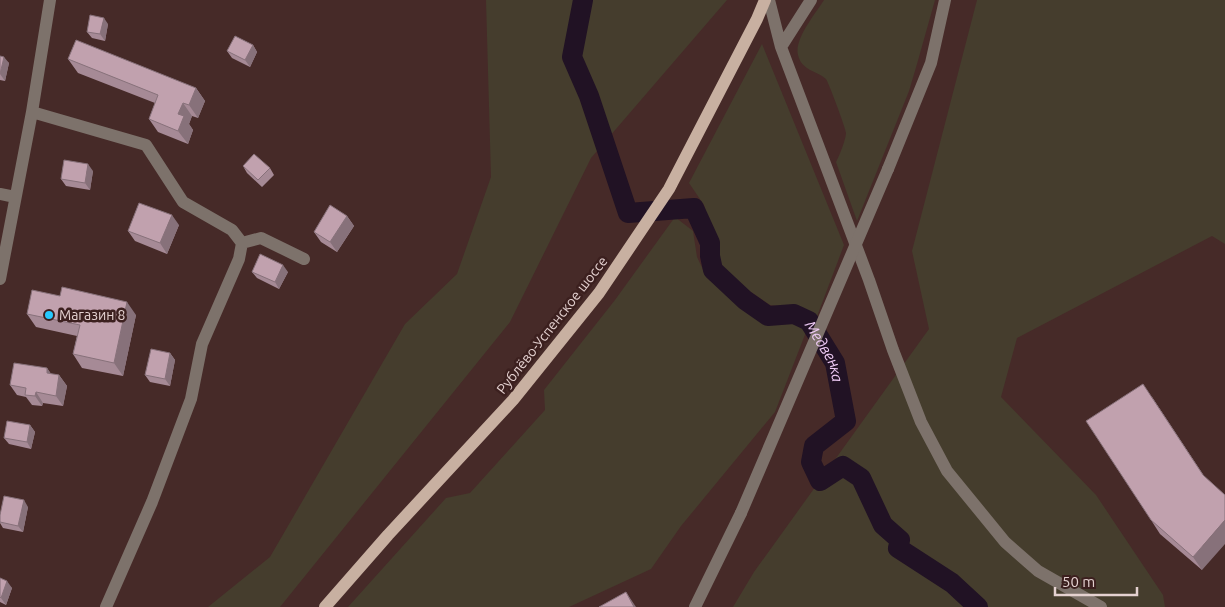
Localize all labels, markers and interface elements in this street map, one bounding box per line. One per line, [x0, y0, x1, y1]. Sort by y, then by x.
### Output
street label: Рублёво-Успенское шоссе [493, 253, 611, 397]
place label: Магазин 8 [59, 307, 126, 323]
marker: Магазин 8 [43, 309, 55, 321]
water label: Медвенка [802, 317, 847, 383]
scale bar [1055, 564, 1138, 596]
text: 50 m [1062, 573, 1095, 590]

